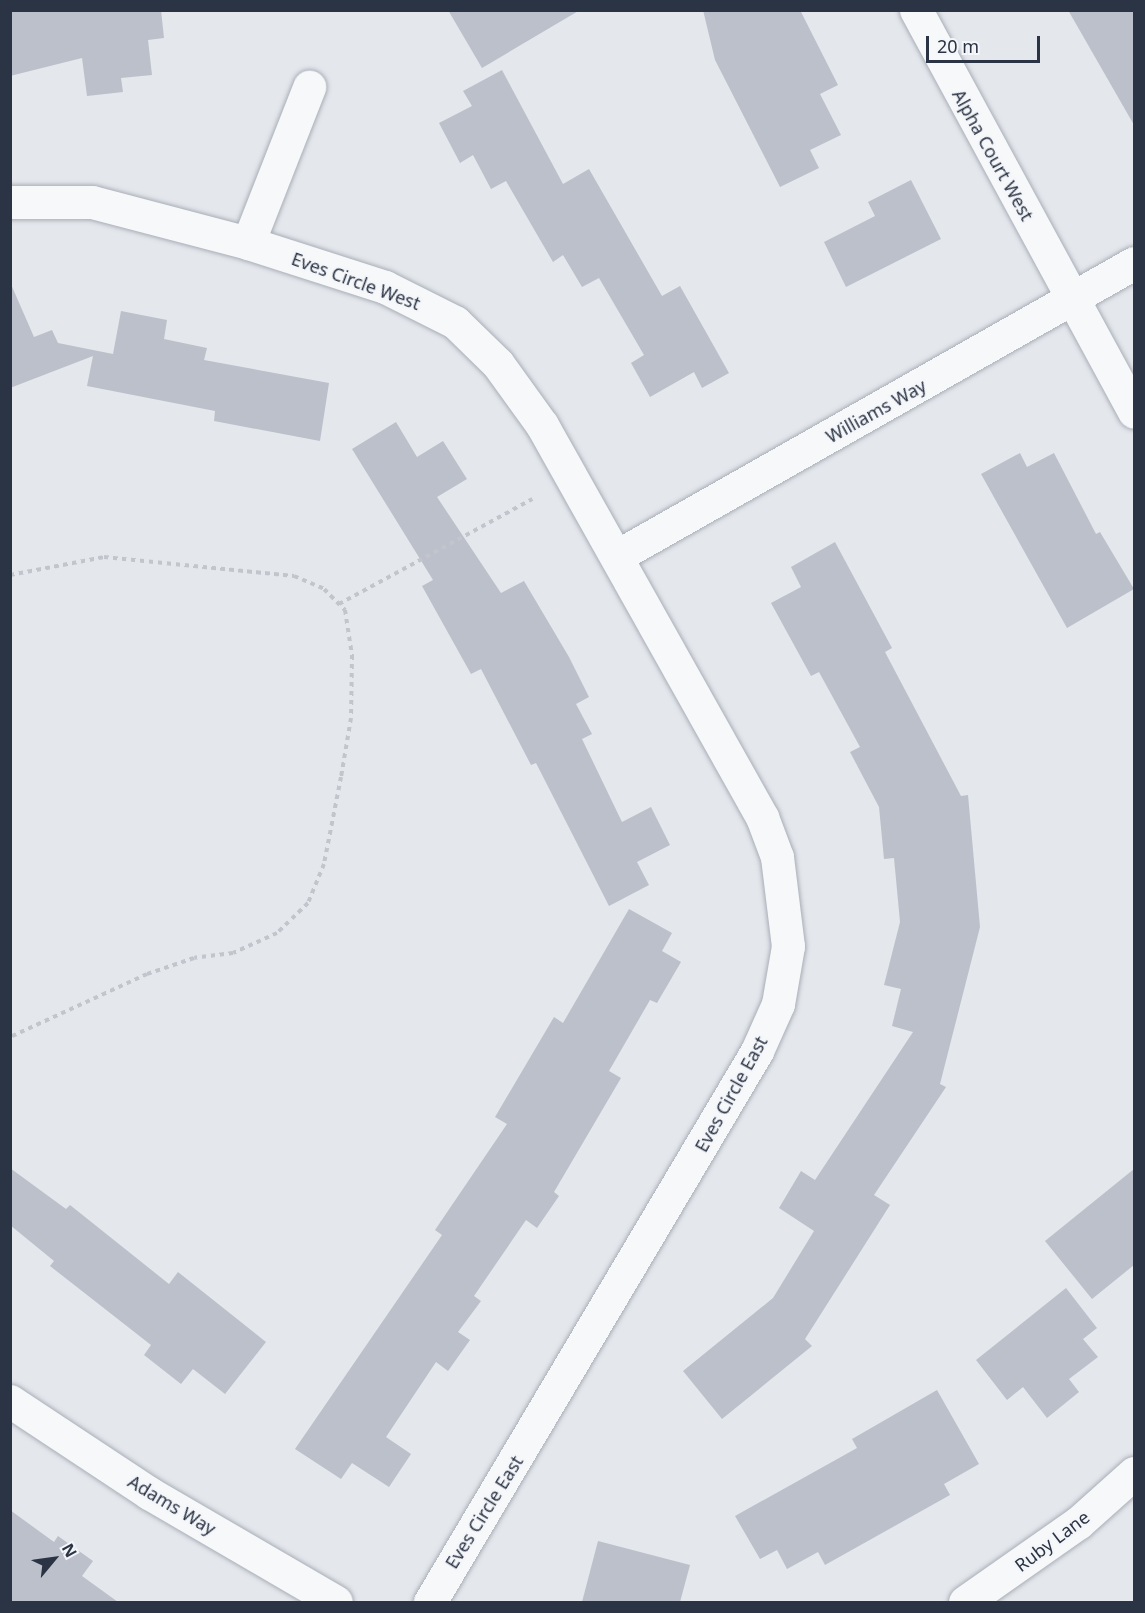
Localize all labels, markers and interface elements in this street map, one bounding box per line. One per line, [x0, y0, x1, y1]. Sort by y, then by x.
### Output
scale bar [929, 24, 1043, 62]
text: 20 m [937, 34, 979, 58]
street label: Alpha Court West [948, 86, 1038, 224]
street label: Eves Circle West [289, 248, 423, 314]
street label: Williams Way [822, 375, 930, 447]
street label: Eves Circle East [690, 1032, 772, 1156]
street label: Eves Circle East [441, 1452, 527, 1572]
street label: Adams Way [124, 1470, 220, 1540]
street label: Ruby Lane [1010, 1506, 1094, 1576]
north arrow [24, 1529, 84, 1589]
text: N [57, 1539, 83, 1561]

